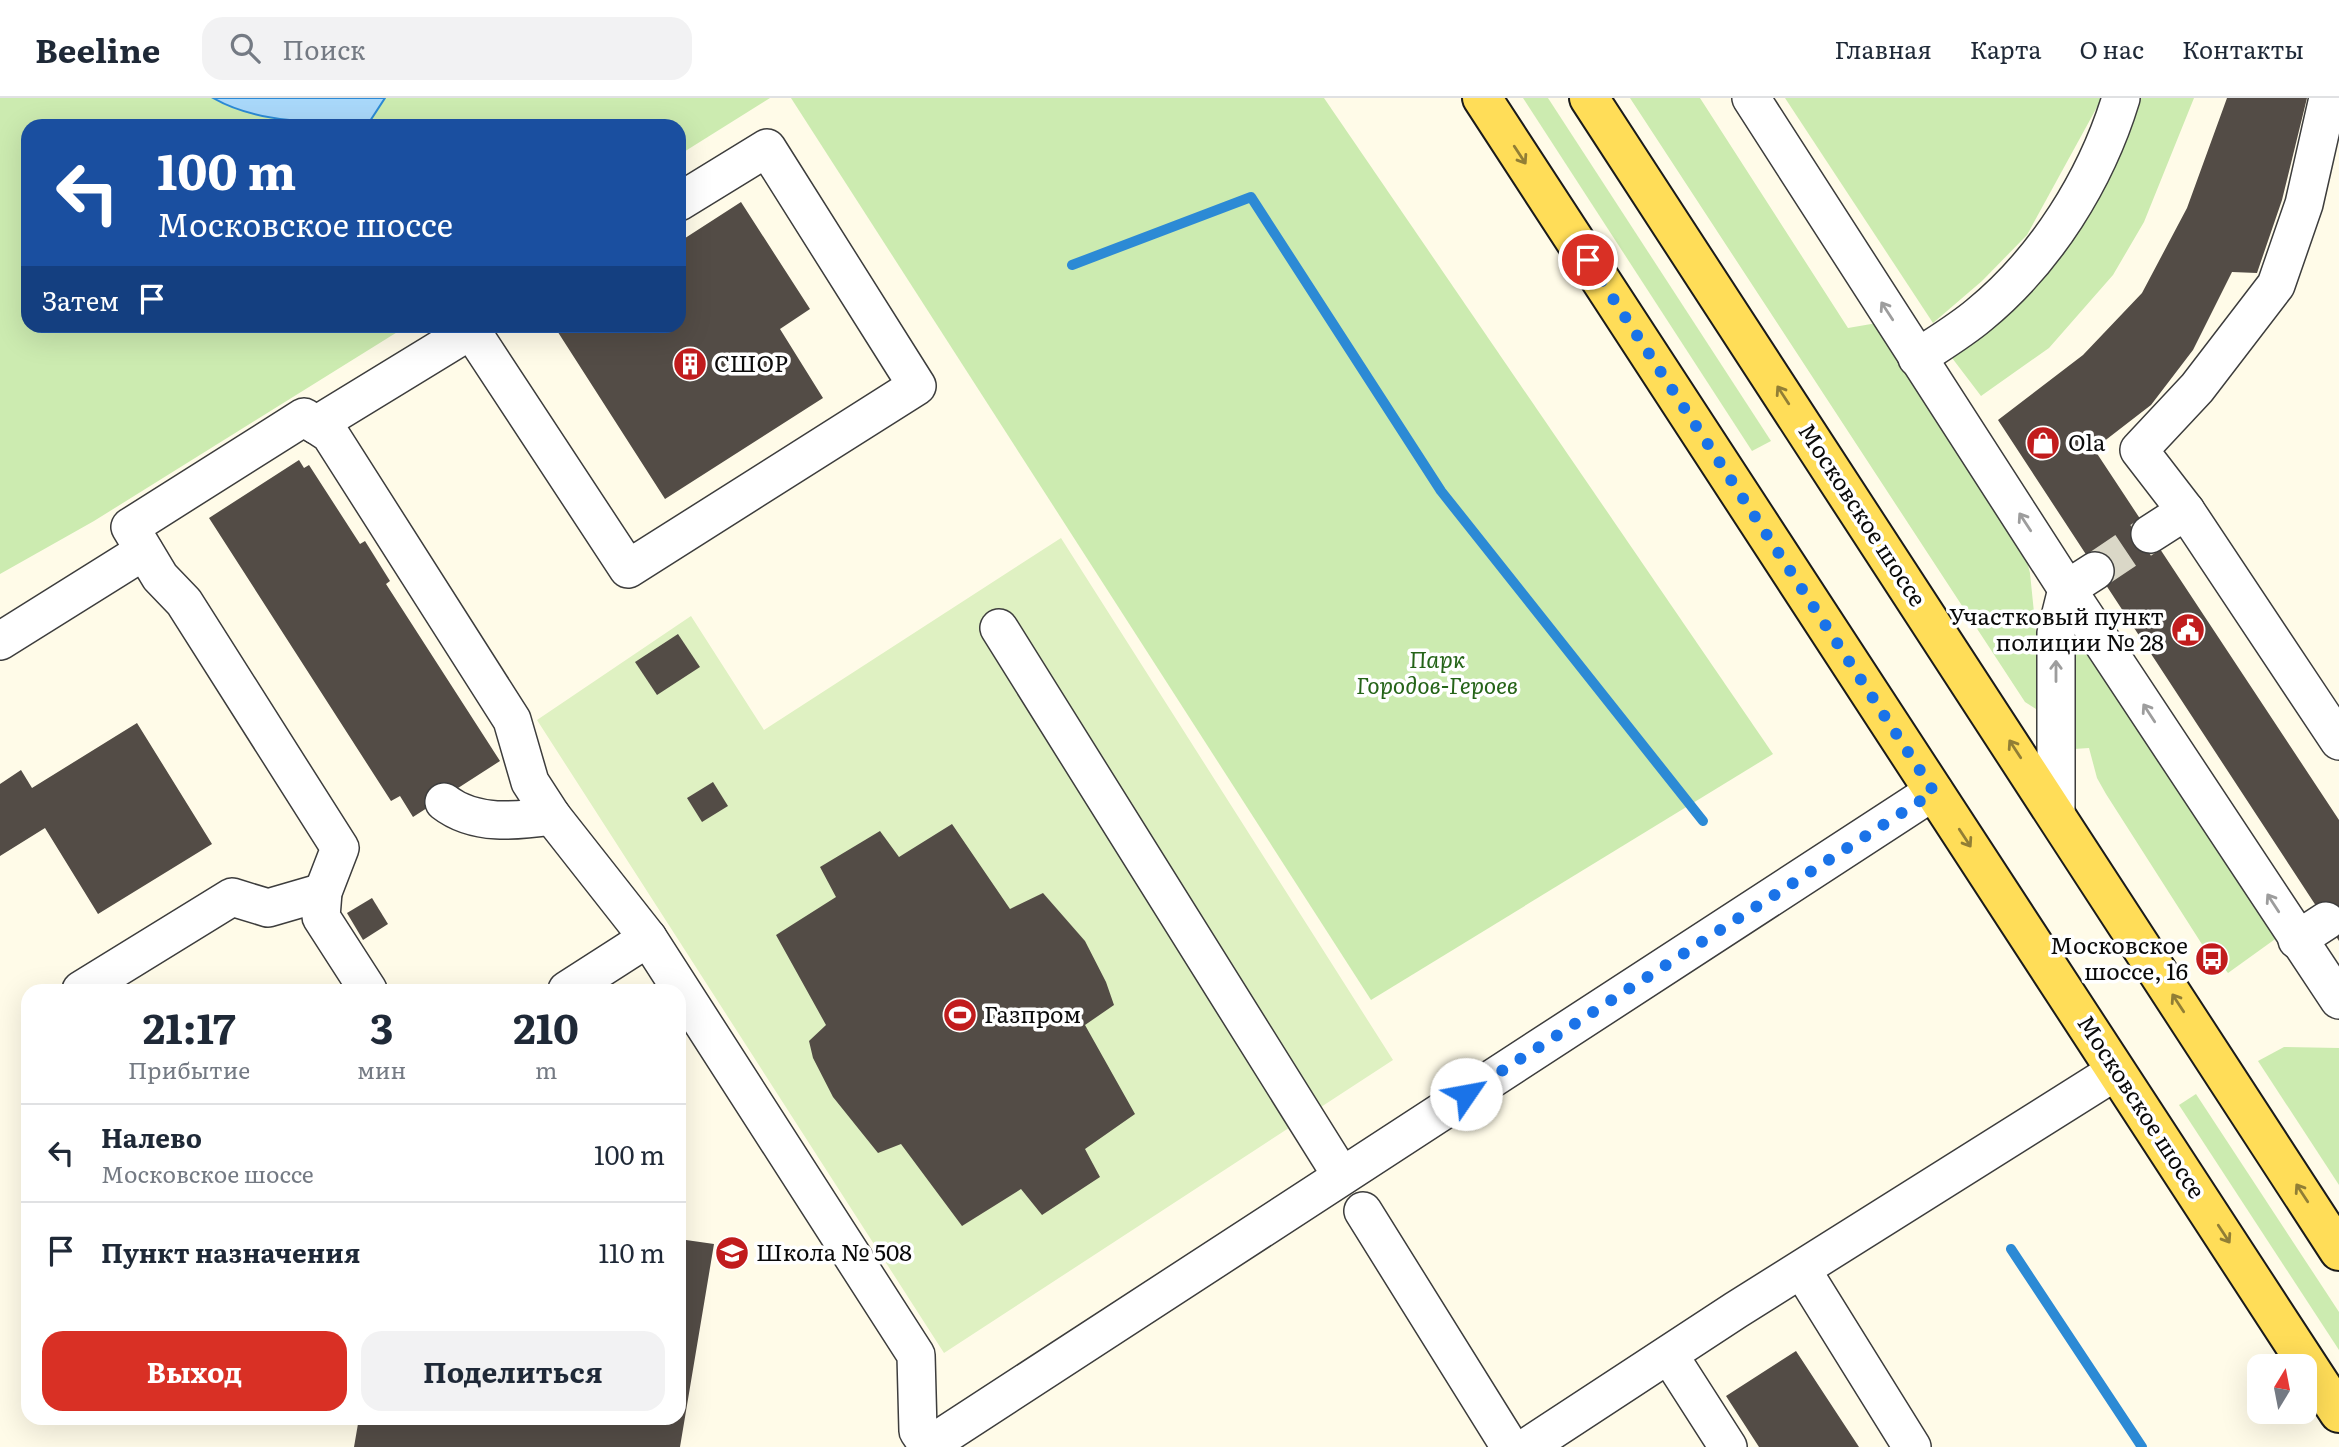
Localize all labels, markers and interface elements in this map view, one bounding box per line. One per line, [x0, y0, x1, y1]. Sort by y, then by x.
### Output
search box [202, 17, 692, 80]
text: Beeline [35, 24, 160, 73]
icon: search [226, 29, 264, 67]
text: Поиск [282, 29, 366, 68]
text: Главная [1834, 31, 1932, 66]
text: Карта [1970, 31, 2042, 66]
text: О нас [2080, 31, 2144, 66]
text: Контакты [2182, 31, 2304, 66]
text: 100 m [157, 132, 296, 205]
one-way arrow [1512, 145, 1527, 164]
icon: left [42, 147, 133, 238]
text: Московское шоссе [157, 199, 453, 247]
pin [1558, 230, 1618, 290]
icon: arrive [1569, 241, 1607, 279]
text: Затем [42, 280, 119, 319]
icon: arrive [133, 280, 171, 318]
one-way arrow [1880, 302, 1895, 321]
building icon: СШОР [671, 345, 709, 383]
place label: СШОР [714, 345, 788, 379]
one-way arrow [1776, 386, 1790, 405]
street label: Московское шоссе [1791, 415, 1936, 612]
shop icon: Ola [2024, 424, 2062, 462]
place label: Ola [2068, 424, 2106, 458]
one-way arrow [2017, 513, 2031, 533]
place label: Участковый пункт полиции № 28 [1949, 598, 2164, 658]
public building icon: Участковый пункт полиции № 28 [2169, 611, 2207, 649]
park label: Парк Городов-Героев [1356, 641, 1518, 701]
one-way arrow [2049, 659, 2063, 682]
one-way arrow [2142, 704, 2156, 723]
one-way arrow [2008, 740, 2022, 760]
one-way arrow [1958, 828, 1972, 848]
one-way arrow [2266, 894, 2281, 913]
place label: Московское шоссе, 16 [2050, 927, 2188, 987]
bus stop icon: Московское шоссе, 16 [2193, 940, 2231, 978]
one-way arrow [2171, 993, 2185, 1013]
text: 21:17 [143, 995, 235, 1057]
text: 3 [370, 995, 393, 1057]
text: 210 [513, 995, 579, 1057]
sports icon: Газпром [941, 996, 979, 1034]
place label: Газпром [984, 996, 1081, 1030]
street label: Московское шоссе [2070, 1007, 2215, 1204]
text: Прибытие [128, 1052, 250, 1086]
text: мин [357, 1052, 406, 1086]
text: m [535, 1052, 557, 1086]
position arrow [1429, 1057, 1503, 1131]
text: Налево [101, 1117, 202, 1156]
icon: left [42, 1134, 80, 1172]
text: 100 m [594, 1134, 665, 1173]
text: Московское шоссе [101, 1156, 314, 1190]
one-way arrow [2294, 1184, 2308, 1204]
one-way arrow [2217, 1223, 2231, 1243]
icon: arrive [42, 1232, 80, 1270]
text: Пункт назначения [101, 1232, 360, 1271]
text: 110 m [598, 1232, 665, 1271]
school or university icon: Школа № 508 [713, 1234, 751, 1272]
place label: Школа № 508 [756, 1234, 912, 1268]
button: Выход [42, 1331, 347, 1411]
button: Поделиться [361, 1331, 665, 1411]
north arrow [2247, 1354, 2317, 1424]
map controls [2247, 1354, 2317, 1424]

